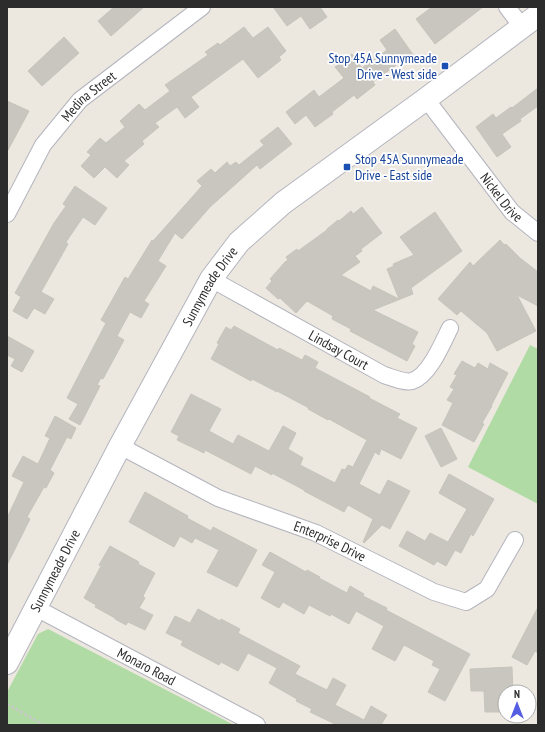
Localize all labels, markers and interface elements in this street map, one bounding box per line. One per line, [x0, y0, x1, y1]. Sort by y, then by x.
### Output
place label: Stop 45A Sunnymeade Drive - West side [328, 49, 437, 83]
marker: Stop 45A Sunnymeade Drive - West side [440, 61, 450, 71]
street label: Medina Street [57, 67, 120, 125]
place label: Stop 45A Sunnymeade Drive - East side [355, 150, 464, 184]
marker: Stop 45A Sunnymeade Drive - East side [342, 162, 352, 172]
street label: Nickel Drive [476, 169, 527, 226]
street label: Sunnymeade Drive [178, 243, 241, 329]
street label: Lindsay Court [306, 326, 372, 374]
street label: Enterprise Drive [292, 517, 369, 566]
street label: Sunnymeade Drive [26, 526, 84, 615]
street label: Monaro Road [114, 644, 179, 689]
north arrow [497, 684, 537, 724]
text: N [514, 687, 520, 701]

